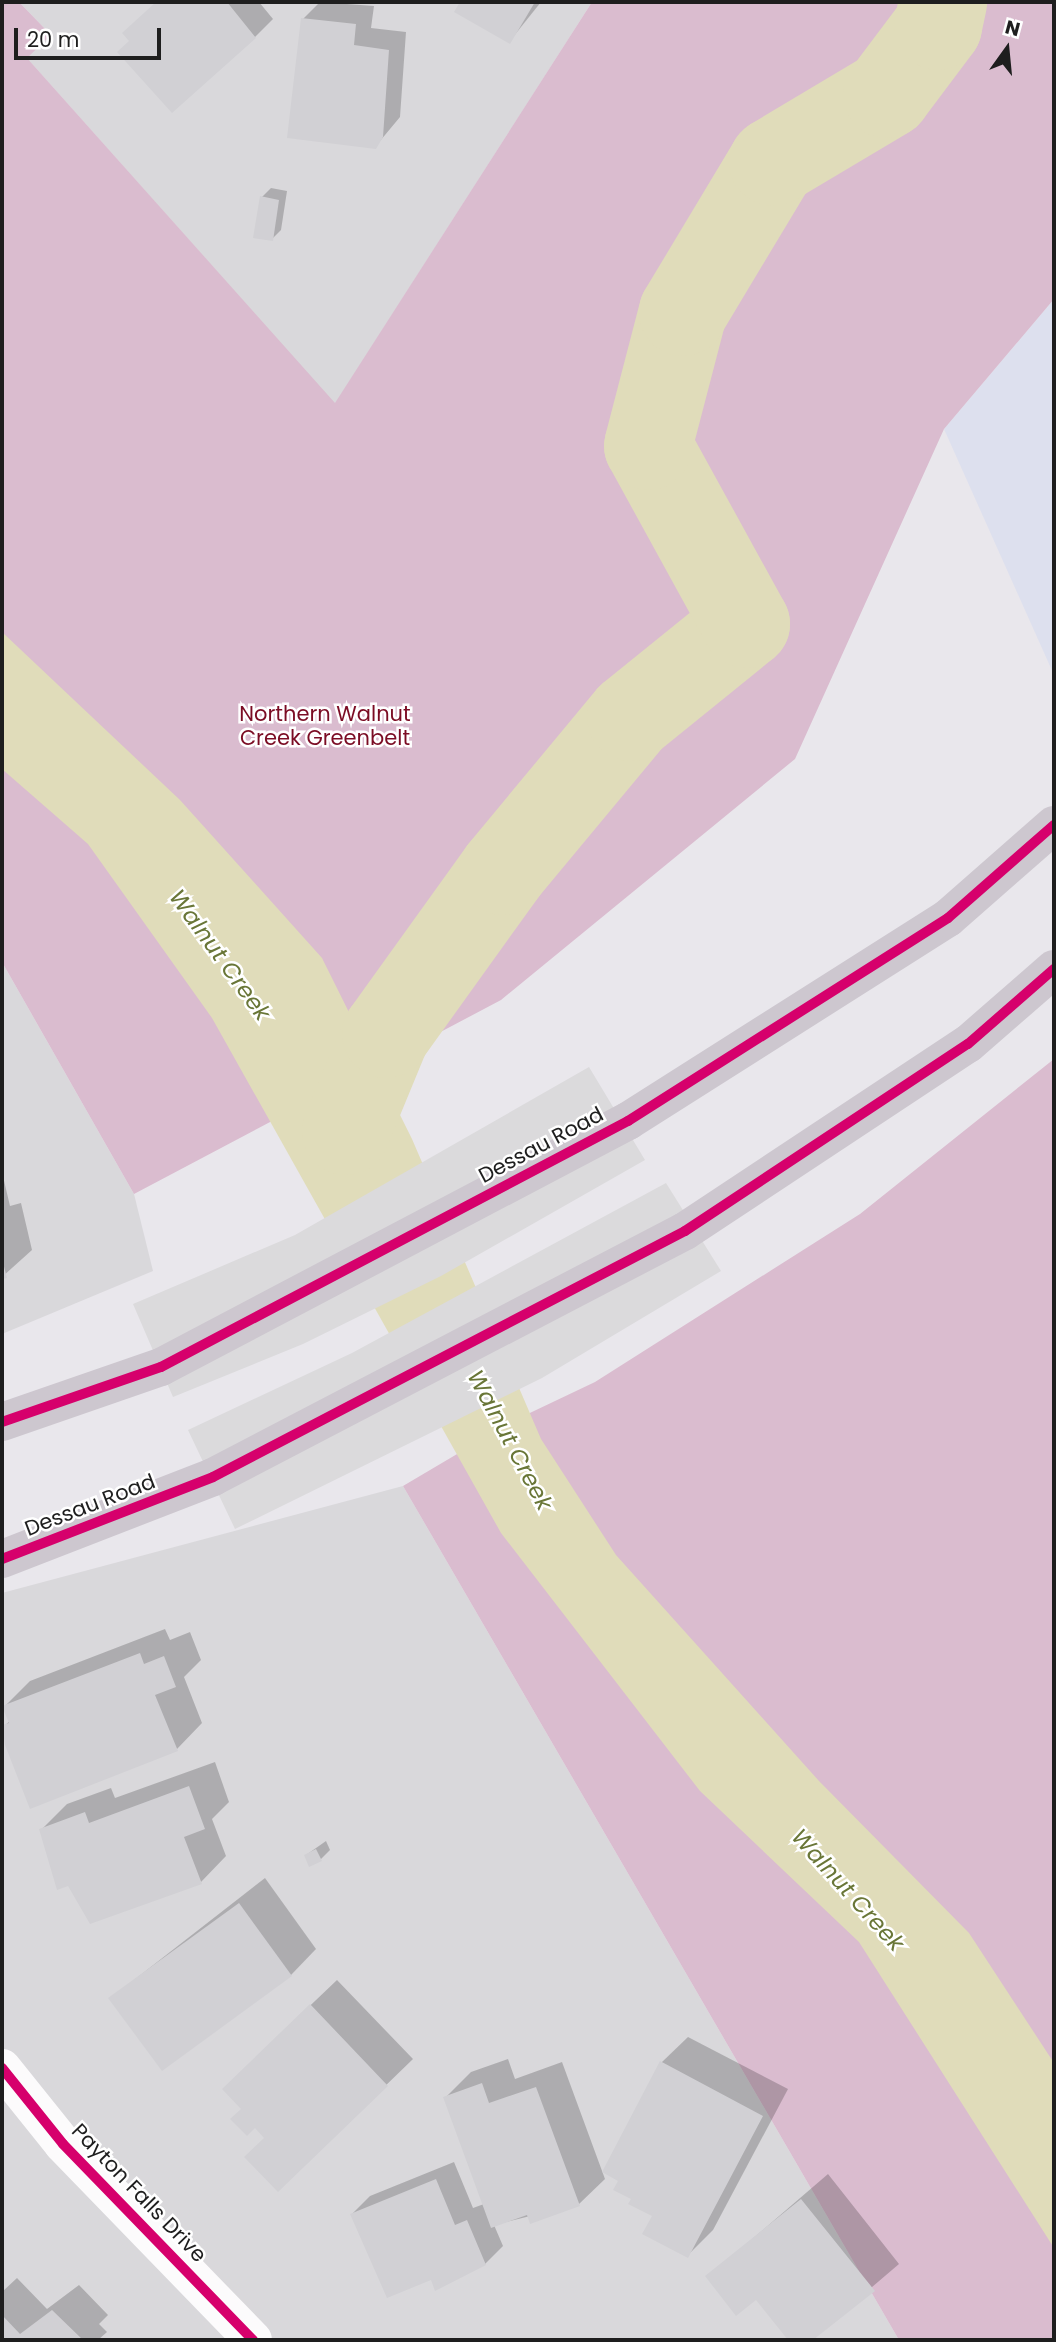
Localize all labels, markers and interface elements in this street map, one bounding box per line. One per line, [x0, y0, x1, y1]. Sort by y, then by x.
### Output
text: N [1002, 13, 1023, 43]
scale bar [18, 14, 164, 58]
north arrow [972, 14, 1042, 84]
text: 20 m [27, 25, 80, 54]
park label: Northern Walnut Creek Greenbelt [239, 701, 411, 751]
water label: Walnut Creek [163, 884, 277, 1026]
street label: Dessau Road [474, 1102, 608, 1188]
water label: Walnut Creek [461, 1365, 559, 1515]
street label: Dessau Road [21, 1469, 159, 1541]
water label: Walnut Creek [786, 1823, 910, 1957]
street label: Payton Falls Drive [67, 2119, 211, 2267]

